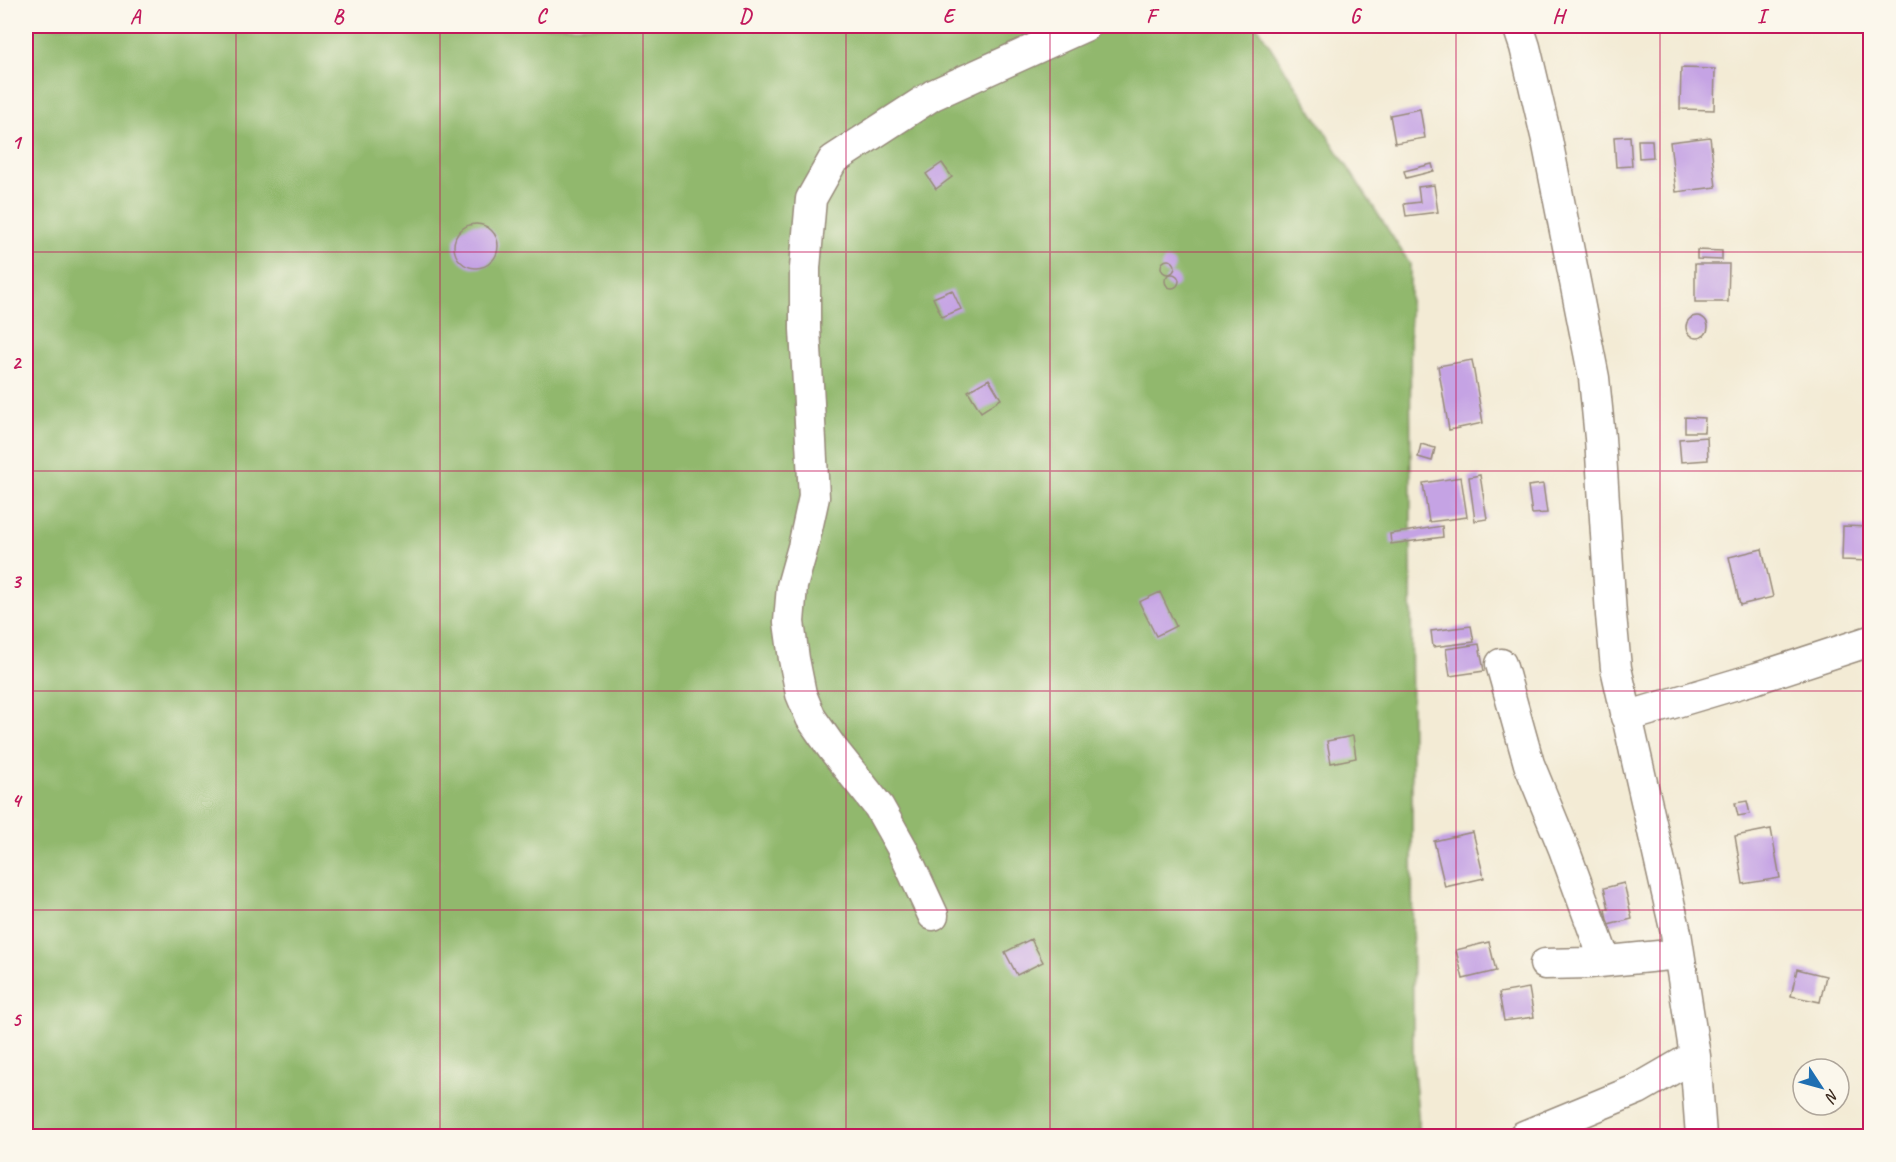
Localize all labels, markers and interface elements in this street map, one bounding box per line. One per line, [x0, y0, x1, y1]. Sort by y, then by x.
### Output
text: A [130, 4, 142, 29]
text: B [333, 4, 345, 29]
text: C [536, 4, 548, 29]
text: D [739, 4, 753, 29]
text: E [943, 4, 957, 29]
text: F [1146, 4, 1160, 29]
text: G [1350, 4, 1363, 29]
text: H [1552, 4, 1567, 29]
text: I [1757, 4, 1770, 29]
text: 1 [12, 130, 23, 155]
text: 2 [12, 350, 23, 375]
text: 3 [12, 569, 23, 594]
text: 4 [12, 788, 24, 813]
text: 5 [12, 1007, 23, 1032]
north arrow [1791, 1057, 1851, 1117]
text: N [1820, 1085, 1843, 1108]

